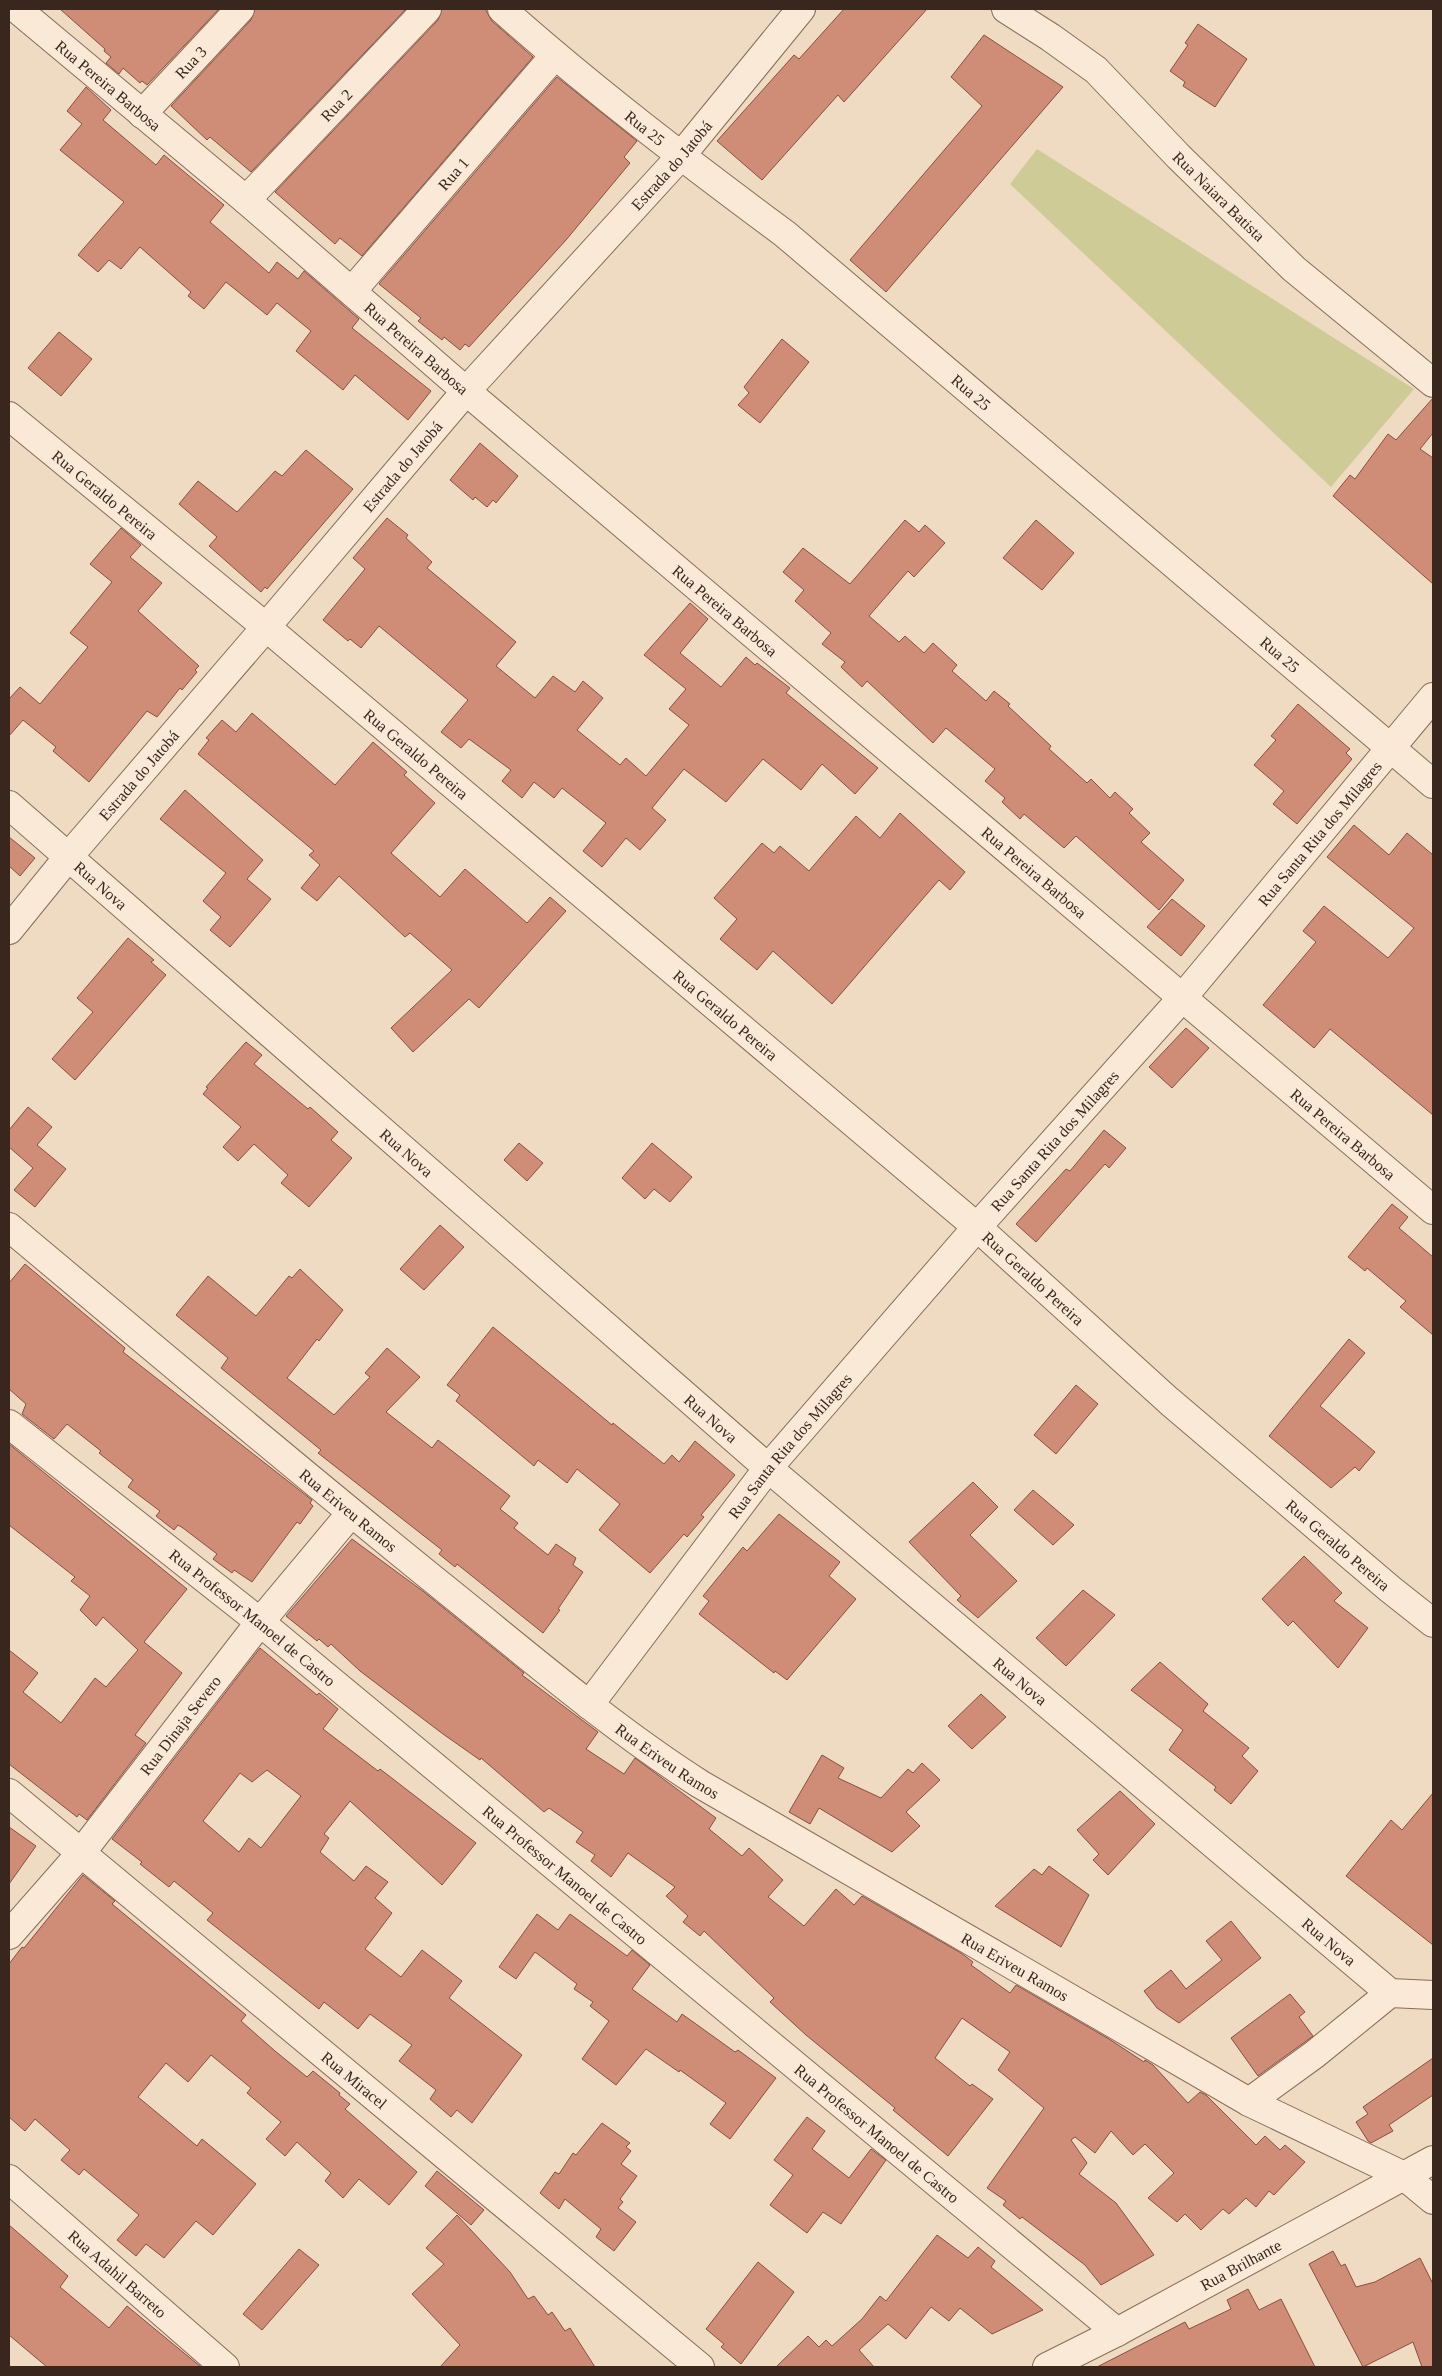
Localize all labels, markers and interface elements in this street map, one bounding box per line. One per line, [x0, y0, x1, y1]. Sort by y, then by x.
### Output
street label: Rua Pereira Barbosa [52, 37, 164, 134]
street label: Rua 3 [171, 42, 210, 82]
street label: Rua 2 [317, 85, 355, 124]
street label: Rua 25 [622, 107, 668, 149]
street label: Estrada do Jatobá [628, 117, 715, 213]
street label: Rua Naiara Batista [1170, 148, 1268, 244]
street label: Rua 1 [434, 154, 472, 193]
street label: Rua Pereira Barbosa [361, 298, 472, 398]
street label: Rua 25 [948, 371, 994, 413]
street label: Estrada do Jatobá [359, 418, 445, 515]
street label: Rua Geraldo Pereira [49, 447, 161, 543]
street label: Rua Pereira Barbosa [669, 561, 781, 659]
street label: Rua 25 [1257, 633, 1303, 675]
street label: Rua Geraldo Pereira [361, 705, 472, 802]
street label: Estrada do Jatobá [95, 727, 182, 823]
street label: Rua Santa Rita dos Milagres [1254, 757, 1385, 909]
street label: Rua Pereira Barbosa [978, 823, 1090, 921]
street label: Rua Nova [71, 858, 131, 913]
street label: Rua Geraldo Pereira [670, 966, 781, 1064]
street label: Rua Santa Rita dos Milagres [987, 1067, 1122, 1214]
street label: Rua Pereira Barbosa [1287, 1085, 1399, 1183]
street label: Rua Nova [377, 1125, 437, 1180]
street label: Rua Geraldo Pereira [979, 1228, 1088, 1328]
street label: Rua Santa Rita dos Milagres [725, 1370, 855, 1521]
street label: Rua Nova [681, 1391, 741, 1446]
street label: Rua Eriveu Ramos [296, 1465, 401, 1555]
street label: Rua Geraldo Pereira [1283, 1496, 1393, 1594]
street label: Rua Professor Manoel de Castro [166, 1546, 339, 1689]
street label: Rua Nova [990, 1654, 1050, 1708]
street label: Rua Dinaja Severo [136, 1672, 224, 1778]
street label: Rua Eriveu Ramos [613, 1720, 722, 1802]
street label: Rua Professor Manoel de Castro [480, 1802, 651, 1948]
street label: Rua Nova [1299, 1914, 1359, 1969]
street label: Rua Eriveu Ramos [959, 1929, 1072, 2004]
street label: Rua Miracel [318, 2048, 391, 2112]
street label: Rua Professor Manoel de Castro [792, 2060, 963, 2206]
street label: Rua Adahil Barreto [65, 2226, 170, 2321]
street label: Rua Brilhante [1197, 2236, 1284, 2294]

